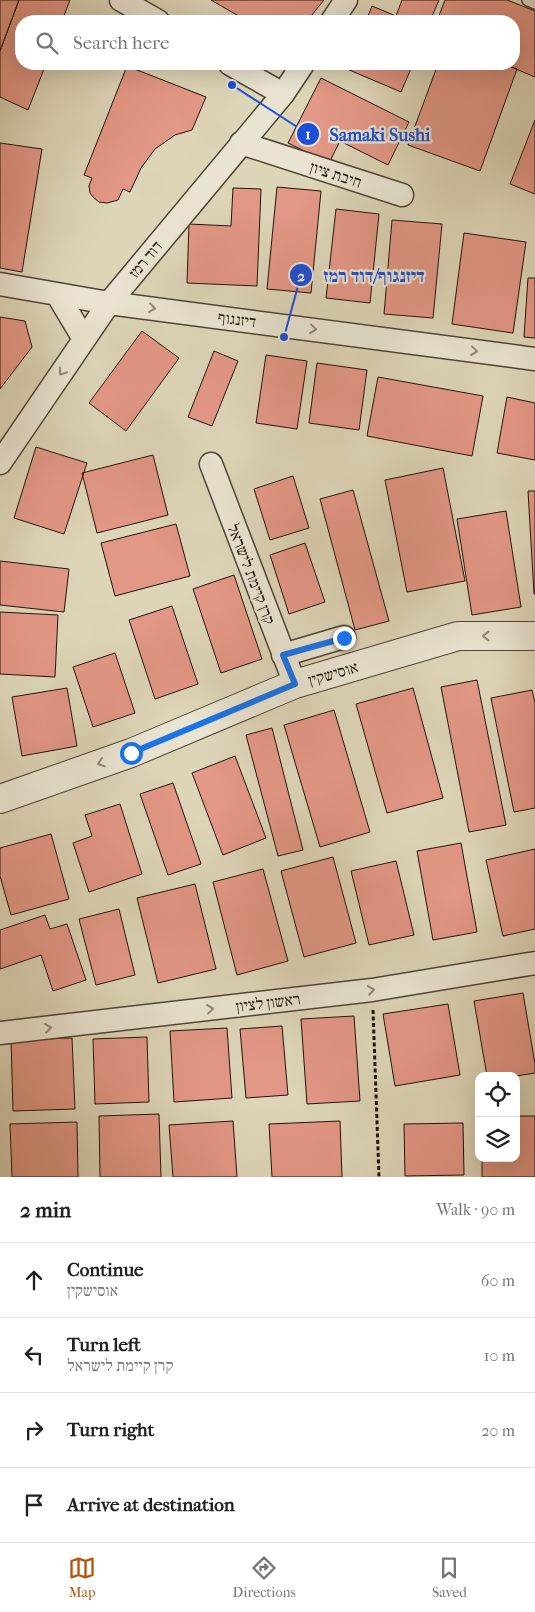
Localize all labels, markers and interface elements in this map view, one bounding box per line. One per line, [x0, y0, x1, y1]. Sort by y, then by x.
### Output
search box [15, 15, 520, 70]
icon: search [33, 29, 61, 57]
text: Search here [73, 32, 169, 54]
callout: Samaki Sushi [295, 118, 441, 151]
text: 1 [305, 125, 311, 143]
text: Samaki Sushi [330, 125, 431, 146]
street label: חיבת ציון [308, 157, 364, 192]
street label: דוד רמז [124, 237, 166, 282]
callout: דיזנגוף/דוד רמז [288, 259, 434, 292]
text: דיזנגוף/דוד רמז [323, 266, 425, 287]
text: 2 [297, 267, 305, 285]
one-way arrow [148, 302, 156, 313]
street label: דיזנגוף [217, 308, 257, 331]
one-way arrow [309, 323, 317, 334]
one-way arrow [470, 345, 478, 355]
one-way arrow [59, 366, 68, 376]
street label: קרן קיימת לישראל [224, 521, 279, 627]
route end [333, 627, 356, 650]
one-way arrow [482, 631, 490, 641]
street label: אוסישקין [306, 657, 360, 690]
route start [120, 742, 143, 765]
one-way arrow [98, 757, 106, 767]
one-way arrow [368, 985, 376, 996]
street label: ראשון לציון [235, 989, 302, 1016]
one-way arrow [206, 1004, 214, 1015]
one-way arrow [45, 1023, 53, 1034]
map controls [475, 1072, 520, 1162]
button: locate [475, 1072, 520, 1117]
button: layers [475, 1117, 520, 1162]
text: 2 min [20, 1198, 71, 1222]
text: Walk · 90 m [436, 1200, 515, 1219]
text: Continue [67, 1259, 143, 1281]
icon: ahead [20, 1266, 48, 1294]
text: 60 m [481, 1271, 515, 1290]
text: אוסישקין [67, 1281, 118, 1300]
text: Turn left [67, 1334, 141, 1356]
icon: left [20, 1341, 48, 1369]
text: 10 m [484, 1346, 515, 1365]
text: קרן קיימת לישראל [67, 1356, 173, 1375]
icon: right [20, 1416, 48, 1444]
text: Turn right [67, 1419, 154, 1441]
text: 20 m [481, 1421, 515, 1440]
icon: arrive [20, 1491, 48, 1519]
text: Arrive at destination [67, 1494, 235, 1516]
tab: Map [68, 1554, 96, 1601]
tab: Directions [233, 1554, 296, 1601]
tab: Saved [432, 1554, 467, 1601]

